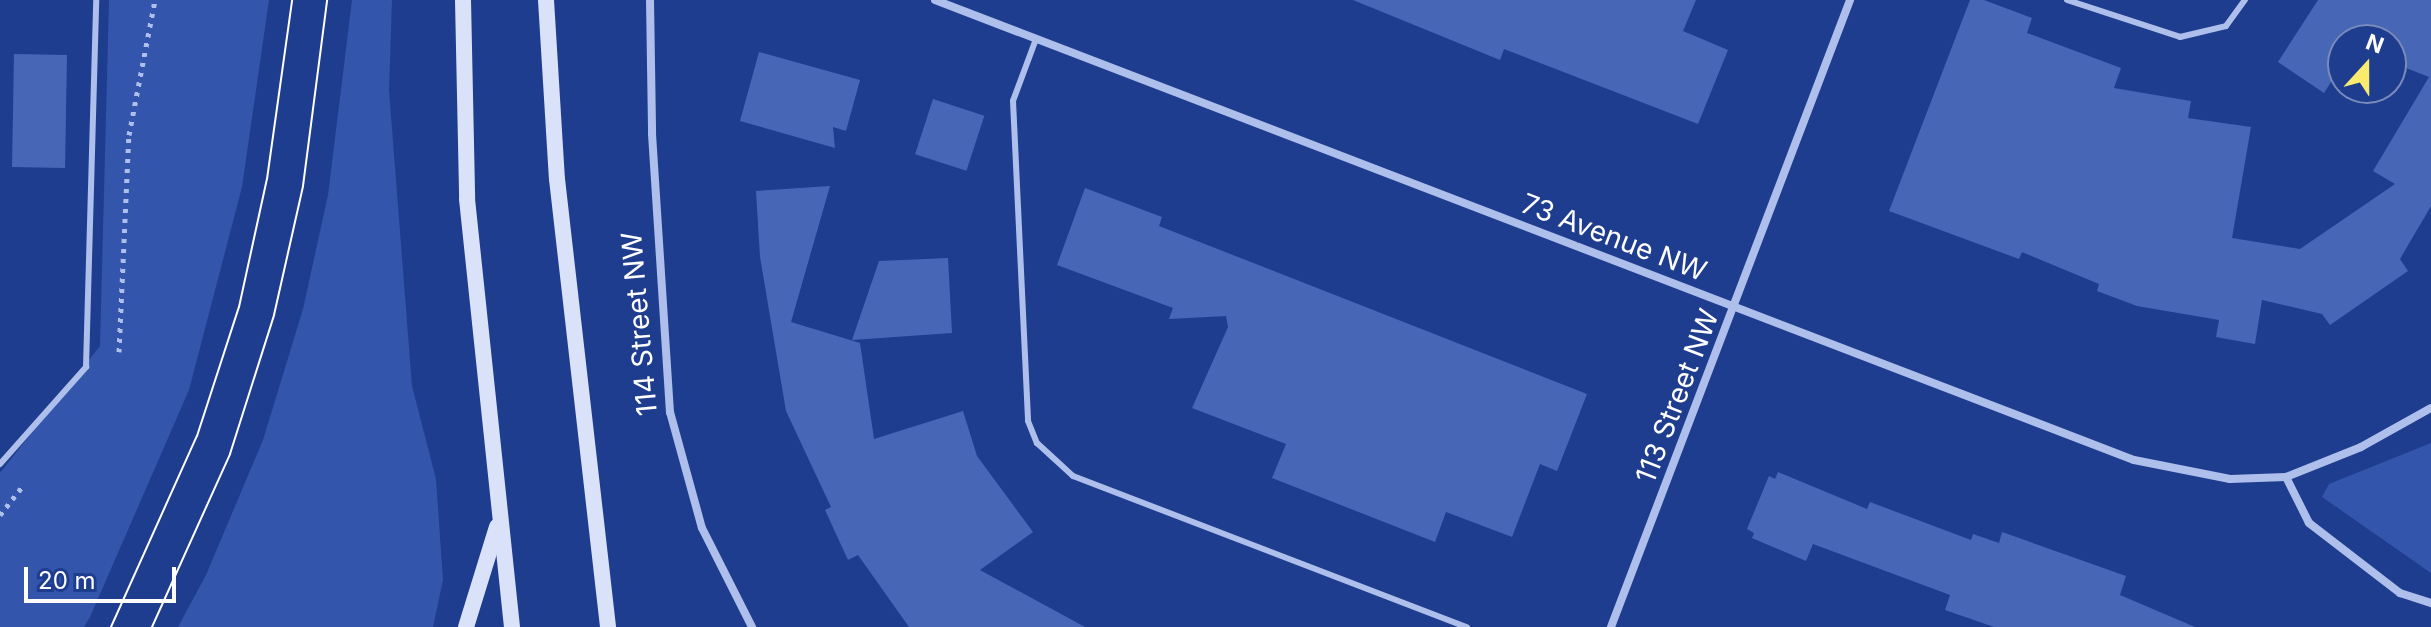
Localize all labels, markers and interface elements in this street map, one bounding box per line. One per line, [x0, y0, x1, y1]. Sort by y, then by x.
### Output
north arrow [2327, 24, 2407, 104]
text: N [2362, 28, 2387, 59]
street label: 73 Avenue NW [1517, 186, 1711, 288]
street label: 114 Street NW [614, 231, 664, 417]
street label: 113 Street NW [1628, 304, 1726, 488]
scale bar [28, 551, 180, 601]
text: 20 m [38, 566, 96, 595]

